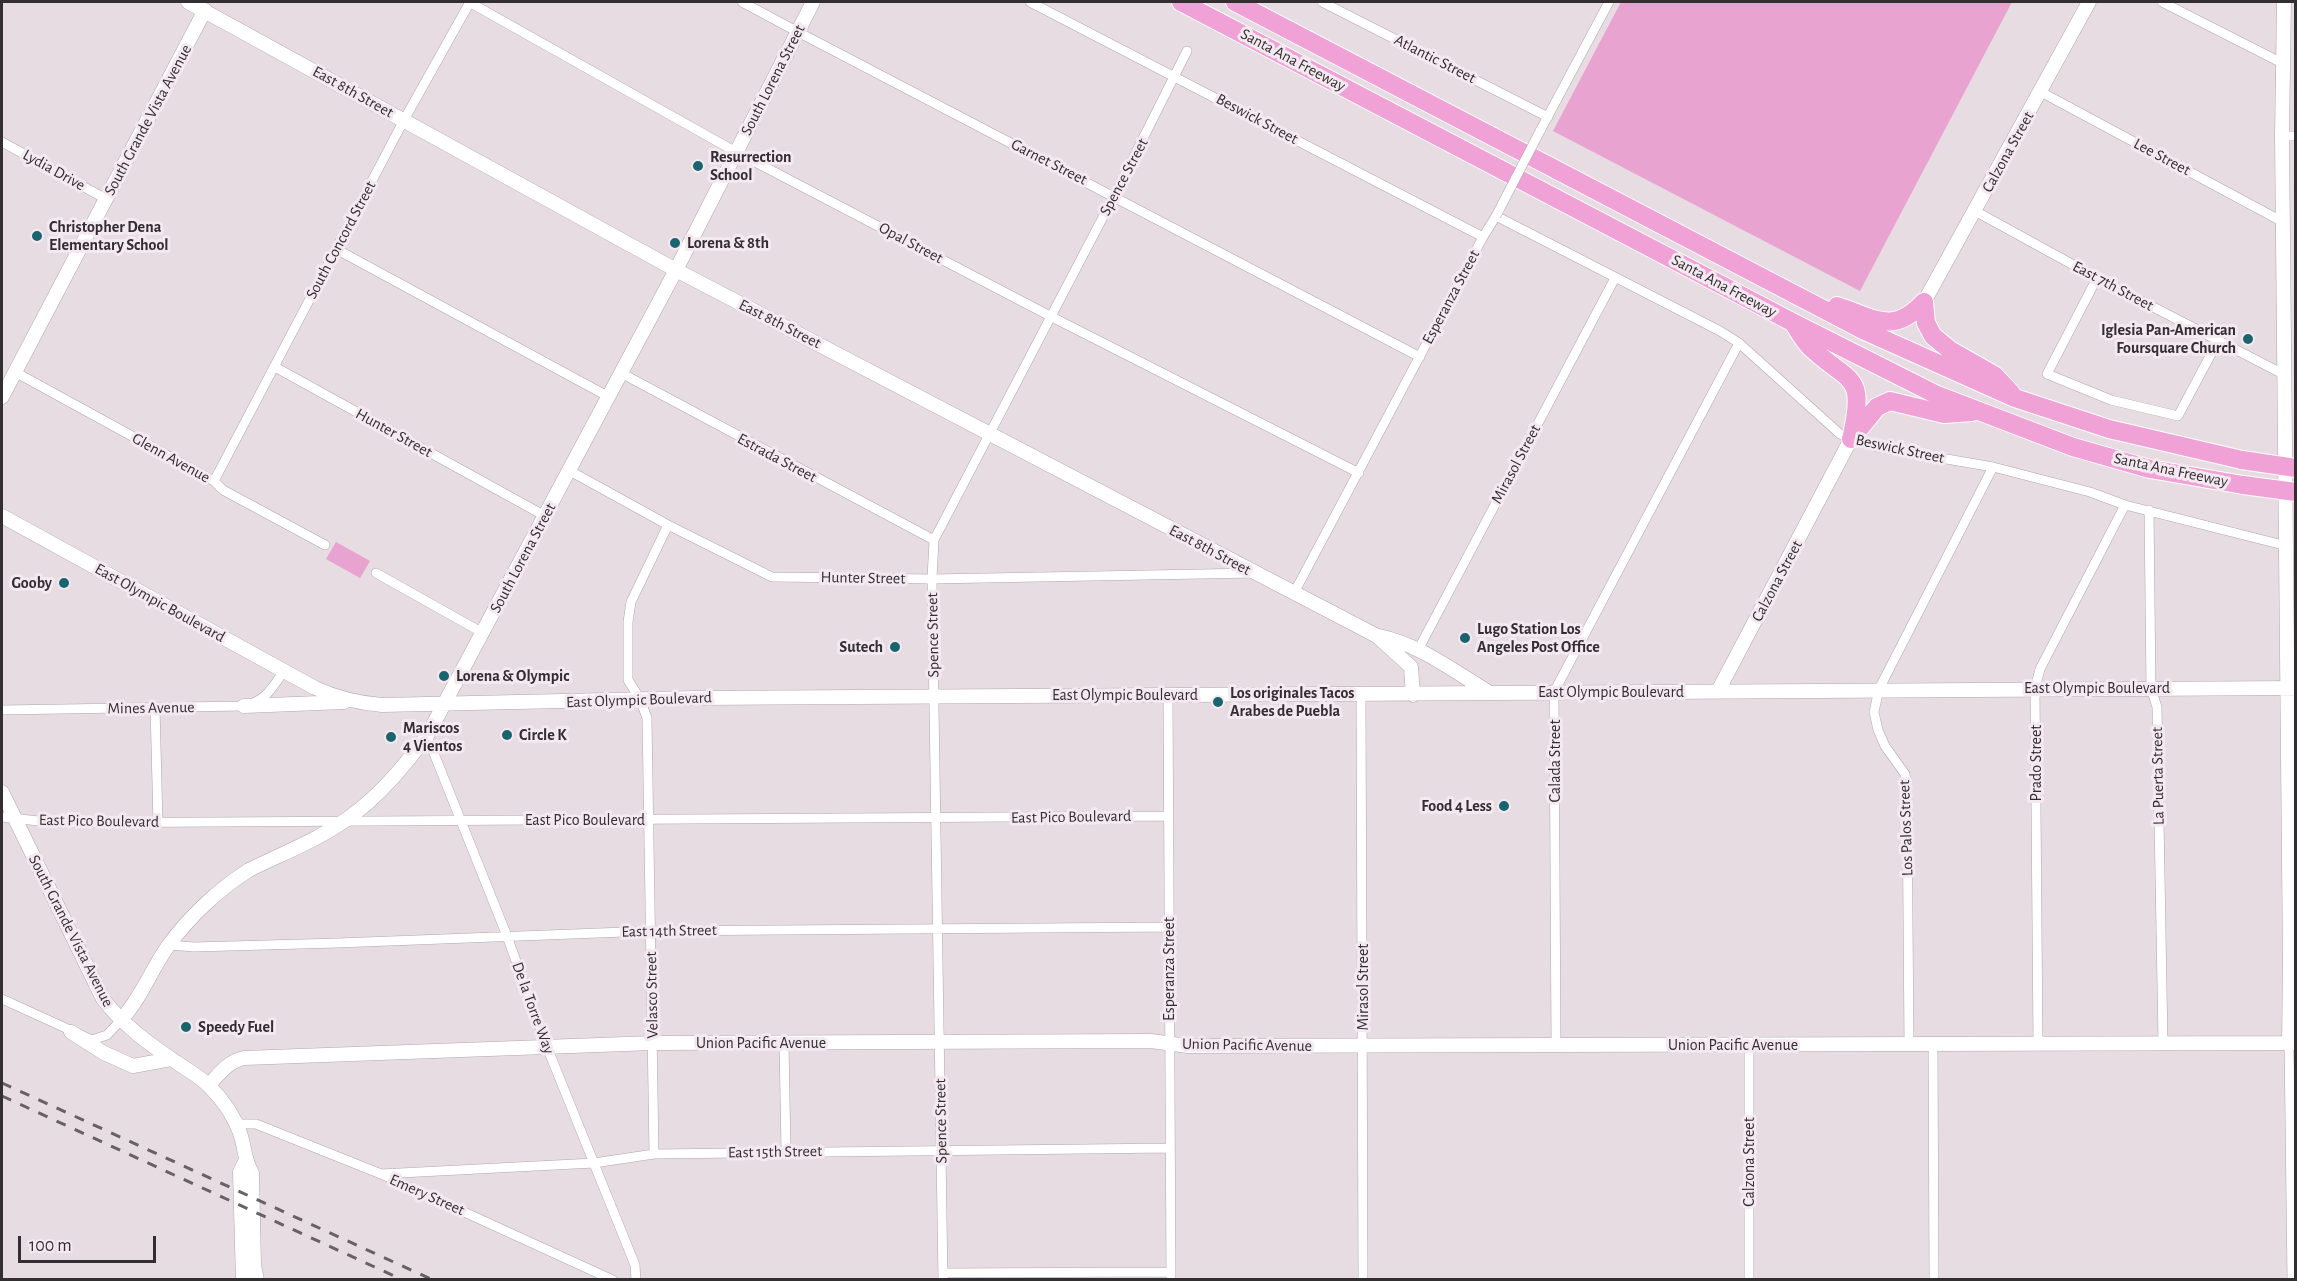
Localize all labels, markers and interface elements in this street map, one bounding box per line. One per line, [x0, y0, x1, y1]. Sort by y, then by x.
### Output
street label: South Lorena Street [737, 21, 809, 139]
street label: Santa Ana Freeway [1237, 24, 1349, 96]
street label: Atlantic Street [1391, 30, 1479, 88]
street label: South Grande Vista Avenue [100, 41, 196, 199]
street label: East 8th Street [309, 62, 397, 122]
street label: Beswick Street [1213, 89, 1301, 149]
street label: Calzona Street [1978, 108, 2038, 196]
street label: Lee Street [2130, 134, 2194, 180]
street label: Garnet Street [1008, 135, 1090, 189]
street label: Spence Street [1096, 135, 1152, 219]
street label: Lydia Drive [19, 145, 89, 195]
place label: Resurrection School [710, 147, 792, 185]
marker: Resurrection School [691, 159, 705, 173]
street label: South Concord Street [302, 178, 380, 302]
place label: Christopher Dena Elementary School [49, 217, 169, 255]
street label: Opal Street [876, 218, 946, 268]
marker: Christopher Dena Elementary School [30, 229, 44, 243]
place label: Lorena & 8th [687, 233, 769, 253]
marker: Lorena & 8th [668, 236, 682, 250]
street label: Esperanza Street [1418, 247, 1484, 347]
street label: Santa Ana Freeway [1668, 250, 1780, 322]
street label: East 7th Street [2069, 257, 2157, 315]
street label: East 8th Street [736, 295, 824, 353]
place label: Iglesia Pan-American Foursquare Church [2101, 320, 2236, 358]
marker: Iglesia Pan-American Foursquare Church [2241, 332, 2255, 346]
street label: Hunter Street [352, 404, 436, 462]
street label: Mirasol Street [1487, 421, 1545, 507]
street label: Glenn Avenue [129, 429, 213, 487]
street label: Estrada Street [734, 429, 820, 487]
street label: Beswick Street [1854, 430, 1946, 468]
street label: Santa Ana Freeway [2112, 449, 2230, 491]
street label: South Lorena Street [486, 500, 560, 616]
street label: East 8th Street [1166, 520, 1254, 580]
street label: Calzona Street [1747, 537, 1807, 625]
street label: East Olympic Boulevard [92, 559, 228, 647]
street label: Hunter Street [820, 568, 906, 588]
place label: Gooby [12, 573, 52, 593]
marker: Gooby [57, 576, 71, 590]
street label: Spence Street [923, 592, 943, 678]
place label: Lugo Station Los Angeles Post Office [1477, 619, 1600, 657]
marker: Lugo Station Los Angeles Post Office [1458, 631, 1472, 645]
place label: Sutech [839, 637, 883, 657]
marker: Sutech [888, 640, 902, 654]
place label: Lorena & Olympic [456, 666, 569, 686]
marker: Lorena & Olympic [437, 669, 451, 683]
street label: East Olympic Boulevard [2024, 678, 2170, 698]
street label: East Olympic Boulevard [1538, 682, 1684, 702]
place label: Los originales Tacos Arabes de Puebla [1230, 683, 1354, 721]
street label: East Olympic Boulevard [1052, 685, 1198, 705]
street label: East Olympic Boulevard [566, 688, 712, 712]
marker: Los originales Tacos Arabes de Puebla [1211, 695, 1225, 709]
street label: Mines Avenue [107, 698, 195, 718]
place label: Mariscos 4 Vientos [403, 718, 462, 756]
street label: Calada Street [1545, 719, 1565, 803]
place label: Circle K [519, 725, 567, 745]
street label: Prado Street [2026, 725, 2046, 801]
street label: La Puerta Street [2148, 727, 2168, 825]
marker: Circle K [500, 728, 514, 742]
marker: Mariscos 4 Vientos [384, 730, 398, 744]
street label: Los Palos Street [1895, 780, 1917, 876]
place label: Food 4 Less [1421, 796, 1492, 816]
marker: Food 4 Less [1497, 799, 1511, 813]
street label: East Pico Boulevard [1011, 806, 1131, 828]
street label: East Pico Boulevard [39, 810, 159, 832]
street label: East Pico Boulevard [525, 810, 645, 830]
street label: South Grande Vista Avenue [24, 852, 118, 1010]
street label: Esperanza Street [1159, 917, 1179, 1021]
street label: East 14th Street [621, 921, 717, 941]
street label: Mirasol Street [1353, 944, 1373, 1030]
street label: Velasco Street [642, 951, 662, 1039]
street label: De la Torre Way [507, 959, 559, 1057]
place label: Speedy Fuel [198, 1017, 274, 1037]
marker: Speedy Fuel [179, 1020, 193, 1034]
street label: Union Pacific Avenue [696, 1033, 826, 1053]
street label: Union Pacific Avenue [1182, 1034, 1312, 1056]
street label: Union Pacific Avenue [1668, 1035, 1798, 1055]
street label: Spence Street [931, 1078, 951, 1164]
street label: Calzona Street [1739, 1117, 1759, 1207]
street label: East 15th Street [728, 1142, 822, 1162]
street label: Emery Street [386, 1170, 468, 1220]
scale bar [21, 1224, 159, 1262]
text: 100 m [29, 1237, 72, 1255]

